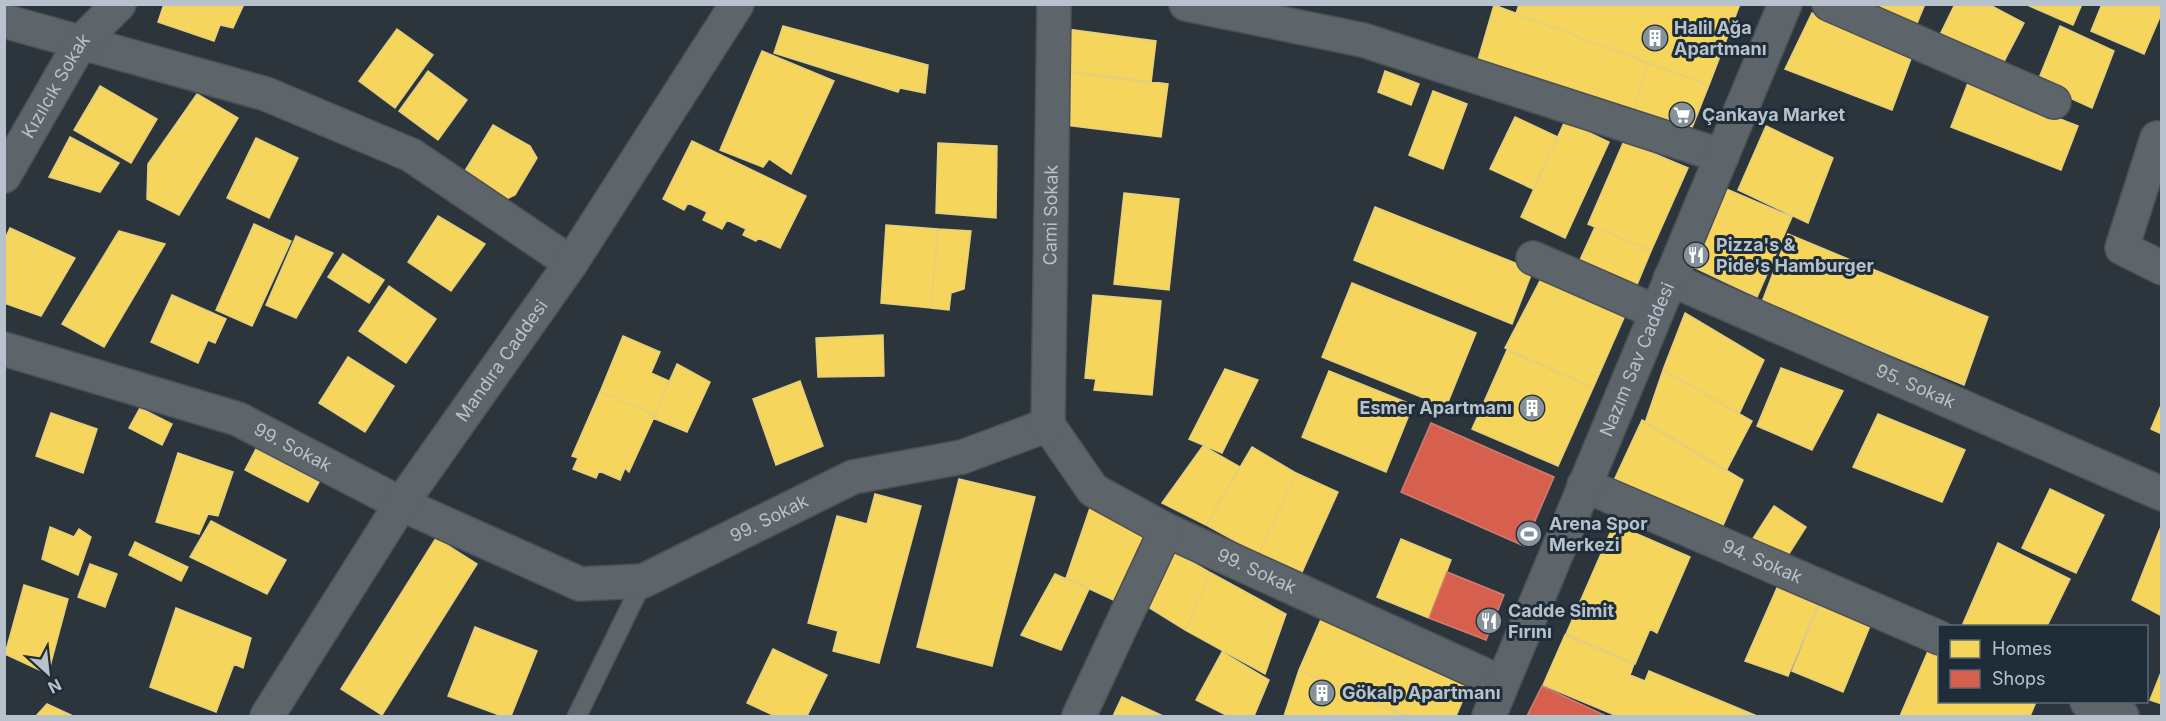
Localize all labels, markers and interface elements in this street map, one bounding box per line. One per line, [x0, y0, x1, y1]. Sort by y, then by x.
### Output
place label: Halil Ağa Apartmanı [1674, 17, 1767, 59]
building icon: Halil Ağa Apartmanı [1640, 23, 1670, 53]
street label: Kızılcık Sokak [17, 28, 94, 142]
supermarket icon: Çankaya Market [1667, 100, 1697, 130]
place label: Çankaya Market [1702, 104, 1846, 125]
street label: Cami Sokak [1039, 164, 1062, 266]
place label: Pizza's & Pide's Hamburger [1716, 234, 1874, 276]
restaurant icon: Pizza's & Pide's Hamburger [1681, 240, 1711, 270]
street label: Nazım Sav Caddesi [1595, 279, 1678, 440]
street label: Mandıra Caddesi [451, 296, 552, 425]
street label: 95. Sokak [1873, 359, 1959, 412]
building icon: Esmer Apartmanı [1517, 393, 1547, 423]
place label: Esmer Apartmanı [1360, 397, 1512, 418]
street label: 99. Sokak [251, 418, 335, 476]
street label: 99. Sokak [726, 490, 812, 546]
place label: Arena Spor Merkezi [1549, 513, 1647, 555]
sports icon: Arena Spor Merkezi [1514, 519, 1544, 549]
street label: 94. Sokak [1719, 535, 1806, 588]
street label: 99. Sokak [1214, 544, 1300, 598]
place label: Cadde Simit Fırını [1508, 600, 1614, 642]
restaurant icon: Cadde Simit Fırını [1474, 606, 1504, 636]
legend [1938, 625, 2148, 703]
text: Homes [1992, 638, 2052, 659]
north arrow [18, 643, 78, 703]
text: Shops [1992, 668, 2046, 689]
text: N [45, 675, 65, 698]
building icon: Gökalp Apartmanı [1307, 678, 1337, 708]
place label: Gökalp Apartmanı [1342, 682, 1501, 703]

